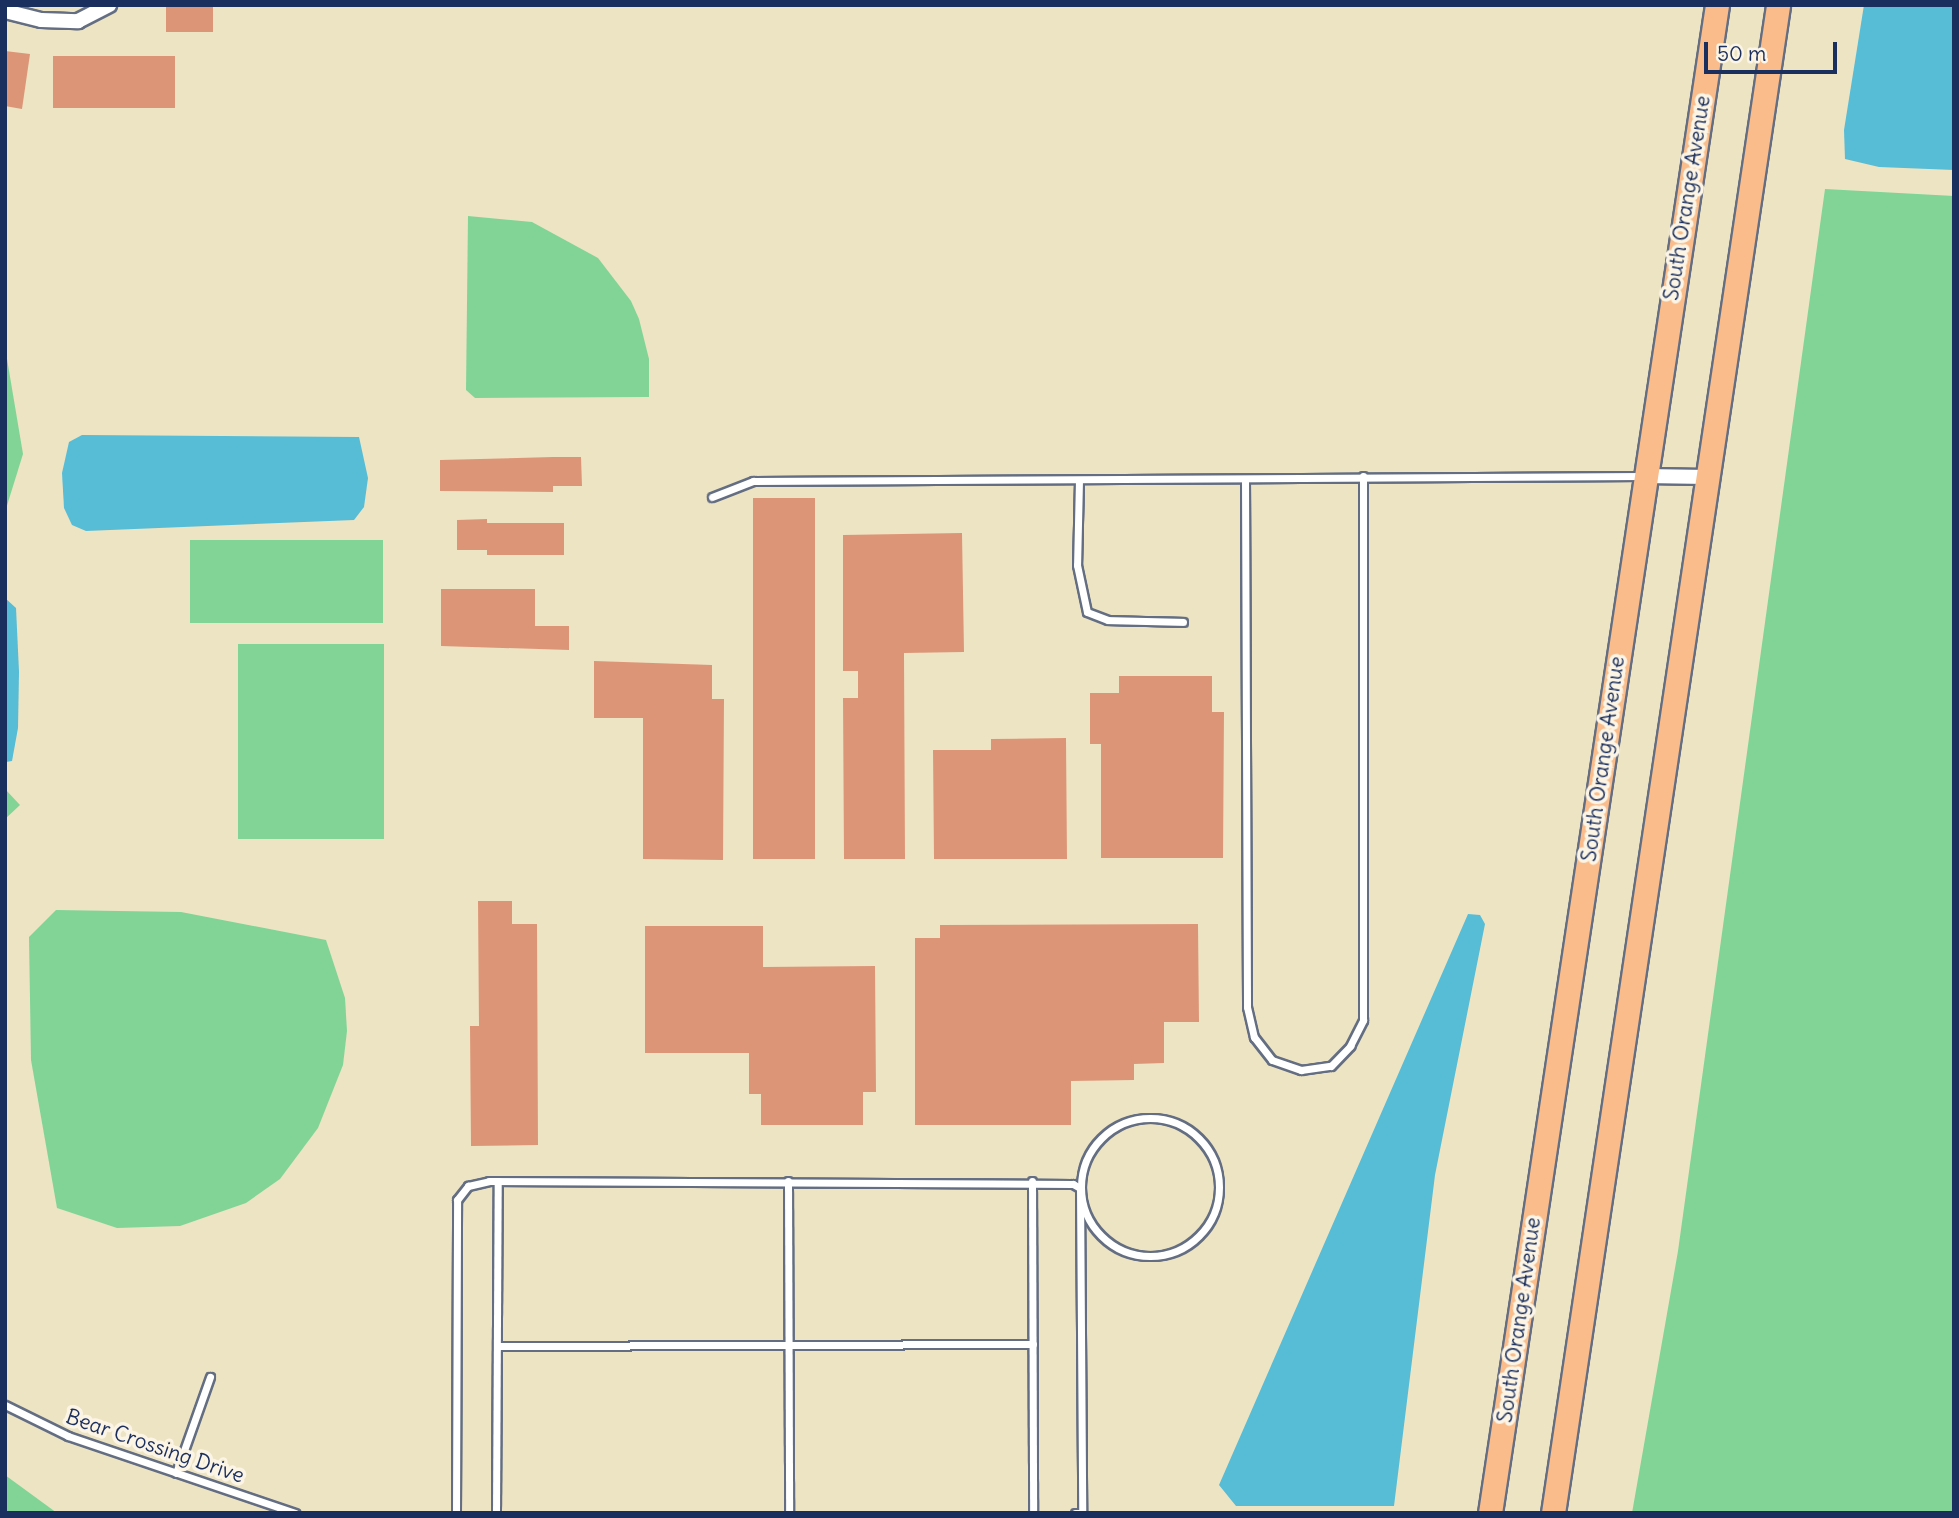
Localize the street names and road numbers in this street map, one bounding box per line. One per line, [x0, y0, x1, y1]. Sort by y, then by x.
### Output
street label: South Orange Avenue [1658, 94, 1716, 302]
street label: South Orange Avenue [1576, 655, 1630, 863]
street label: South Orange Avenue [1492, 1216, 1546, 1424]
street label: Bear Crossing Drive [63, 1404, 247, 1488]

